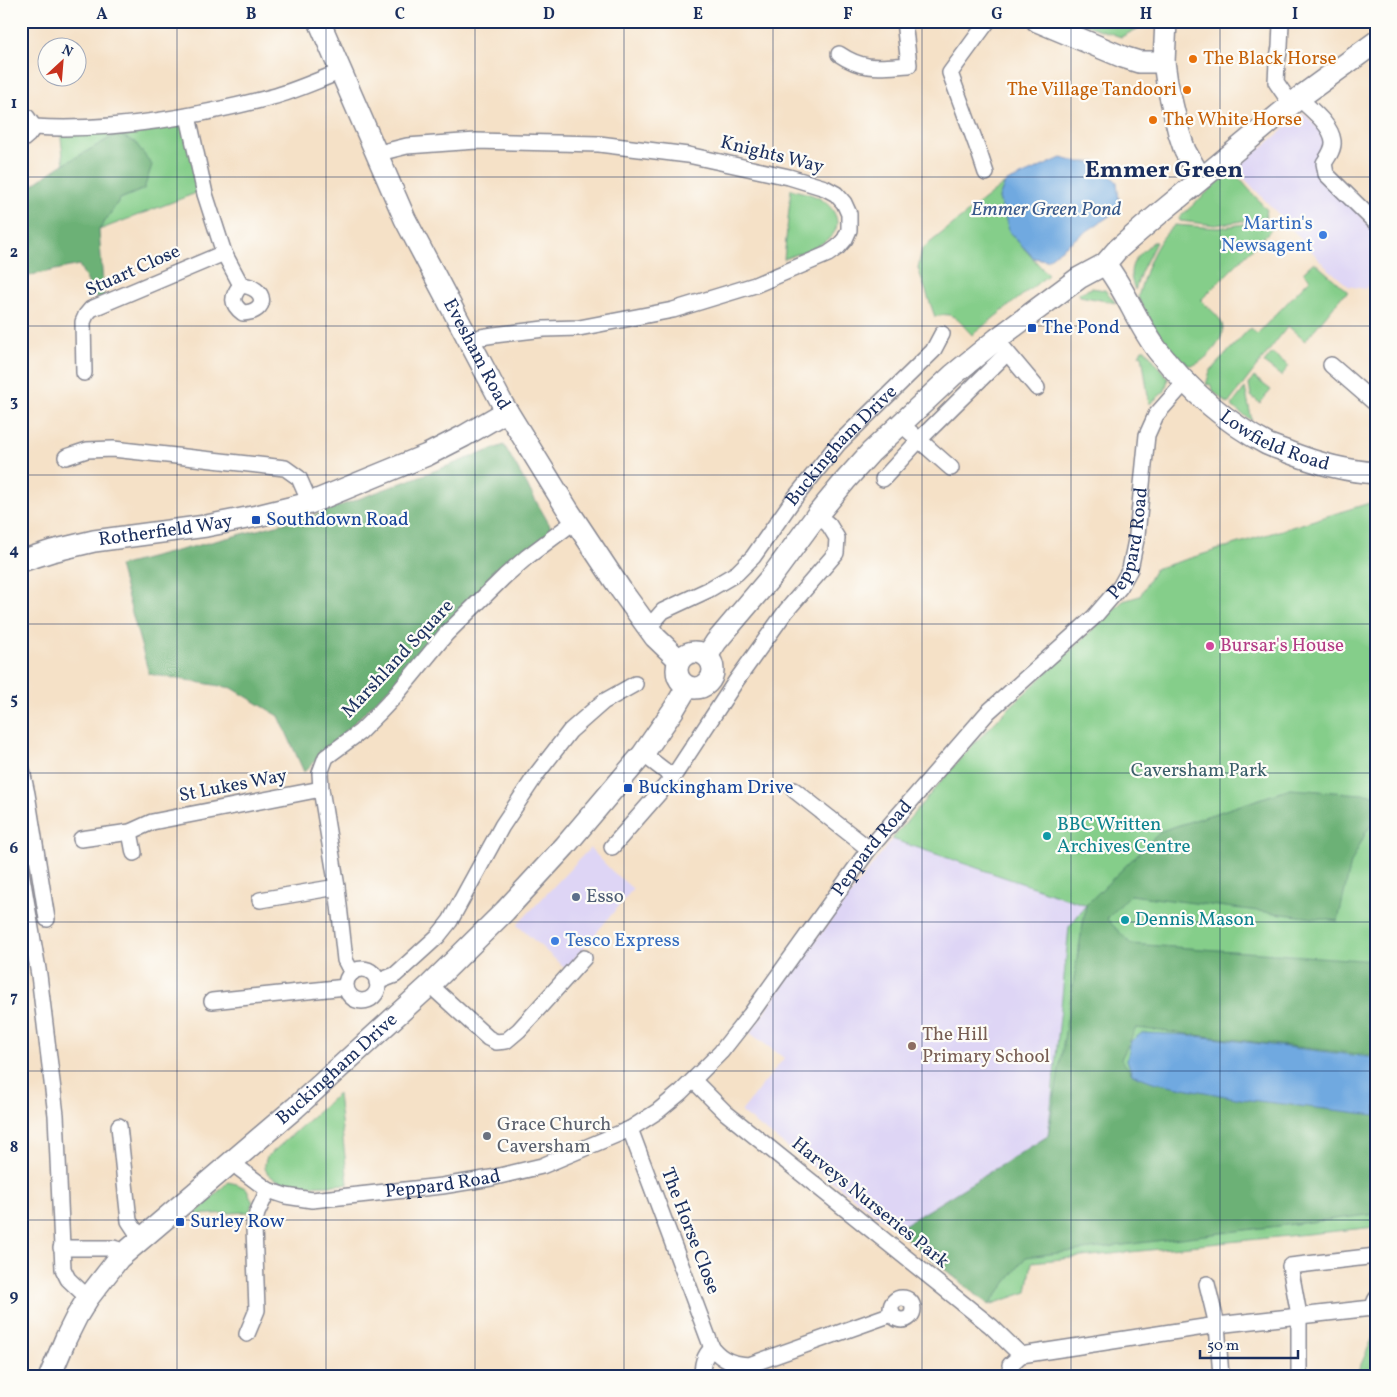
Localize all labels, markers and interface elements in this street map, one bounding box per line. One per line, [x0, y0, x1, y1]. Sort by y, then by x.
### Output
text: A [96, 4, 108, 26]
text: B [246, 4, 257, 26]
text: C [395, 4, 405, 26]
text: D [543, 4, 555, 26]
text: E [693, 4, 703, 26]
text: F [843, 4, 853, 26]
text: G [991, 4, 1003, 26]
text: H [1140, 4, 1152, 26]
text: I [1292, 4, 1298, 26]
north arrow [38, 38, 88, 88]
text: N [58, 41, 76, 62]
place label: The Black Horse [1203, 46, 1337, 72]
marker: The Black Horse [1187, 53, 1199, 65]
place label: The Village Tandoori [1007, 77, 1177, 103]
marker: The Village Tandoori [1181, 84, 1193, 96]
text: 1 [11, 93, 17, 115]
place label: The White Horse [1163, 107, 1302, 133]
marker: The White Horse [1147, 114, 1159, 126]
street label: Knights Way [717, 130, 827, 180]
district label: Emmer Green [1085, 154, 1243, 188]
water label: Emmer Green Pond [971, 196, 1122, 224]
place label: Martin's Newsagent [1221, 211, 1313, 259]
marker: Martin's Newsagent [1317, 229, 1329, 241]
street label: Stuart Close [82, 239, 184, 303]
text: 2 [10, 242, 18, 264]
street label: Evesham Road [436, 294, 516, 415]
place label: The Pond [1042, 315, 1120, 341]
marker: The Pond [1026, 322, 1038, 334]
street label: Buckingham Drive [780, 380, 903, 512]
text: 3 [10, 391, 18, 413]
street label: Lowfield Road [1214, 404, 1332, 478]
street label: Peppard Road [1102, 486, 1155, 605]
place label: Southdown Road [266, 507, 409, 533]
street label: Rotherfield Way [97, 508, 235, 553]
marker: Southdown Road [250, 514, 262, 526]
text: 4 [9, 540, 19, 562]
street label: Marshland Square [336, 594, 460, 724]
place label: Bursar's House [1220, 633, 1344, 659]
marker: Bursar's House [1204, 640, 1216, 652]
text: 5 [10, 689, 18, 711]
park label: Caversham Park [1131, 758, 1267, 784]
street label: St Lukes Way [177, 763, 289, 809]
place label: Buckingham Drive [638, 775, 794, 801]
marker: Buckingham Drive [622, 782, 634, 794]
street label: Peppard Road [826, 795, 919, 902]
place label: BBC Written Archives Centre [1057, 812, 1191, 860]
marker: BBC Written Archives Centre [1041, 830, 1053, 842]
text: 6 [10, 838, 19, 860]
place label: Esso [586, 884, 624, 910]
marker: Esso [570, 891, 582, 903]
place label: Dennis Mason [1135, 907, 1255, 933]
marker: Dennis Mason [1119, 914, 1131, 926]
place label: Tesco Express [565, 928, 680, 954]
marker: Tesco Express [549, 935, 561, 947]
text: 7 [10, 987, 18, 1009]
street label: Buckingham Drive [271, 1007, 404, 1131]
place label: The Hill Primary School [922, 1022, 1050, 1070]
marker: The Hill Primary School [906, 1040, 918, 1052]
place label: Grace Church Caversham [497, 1112, 611, 1160]
marker: Grace Church Caversham [481, 1130, 493, 1142]
street label: Harveys Nurseries Park [786, 1131, 954, 1275]
text: 8 [10, 1137, 18, 1159]
street label: Peppard Road [384, 1163, 503, 1205]
street label: The Horse Close [654, 1164, 726, 1298]
place label: Surley Row [190, 1209, 285, 1235]
marker: Surley Row [174, 1216, 186, 1228]
text: 9 [10, 1286, 19, 1308]
scale bar [1200, 1327, 1297, 1359]
text: 50 m [1207, 1336, 1239, 1357]

